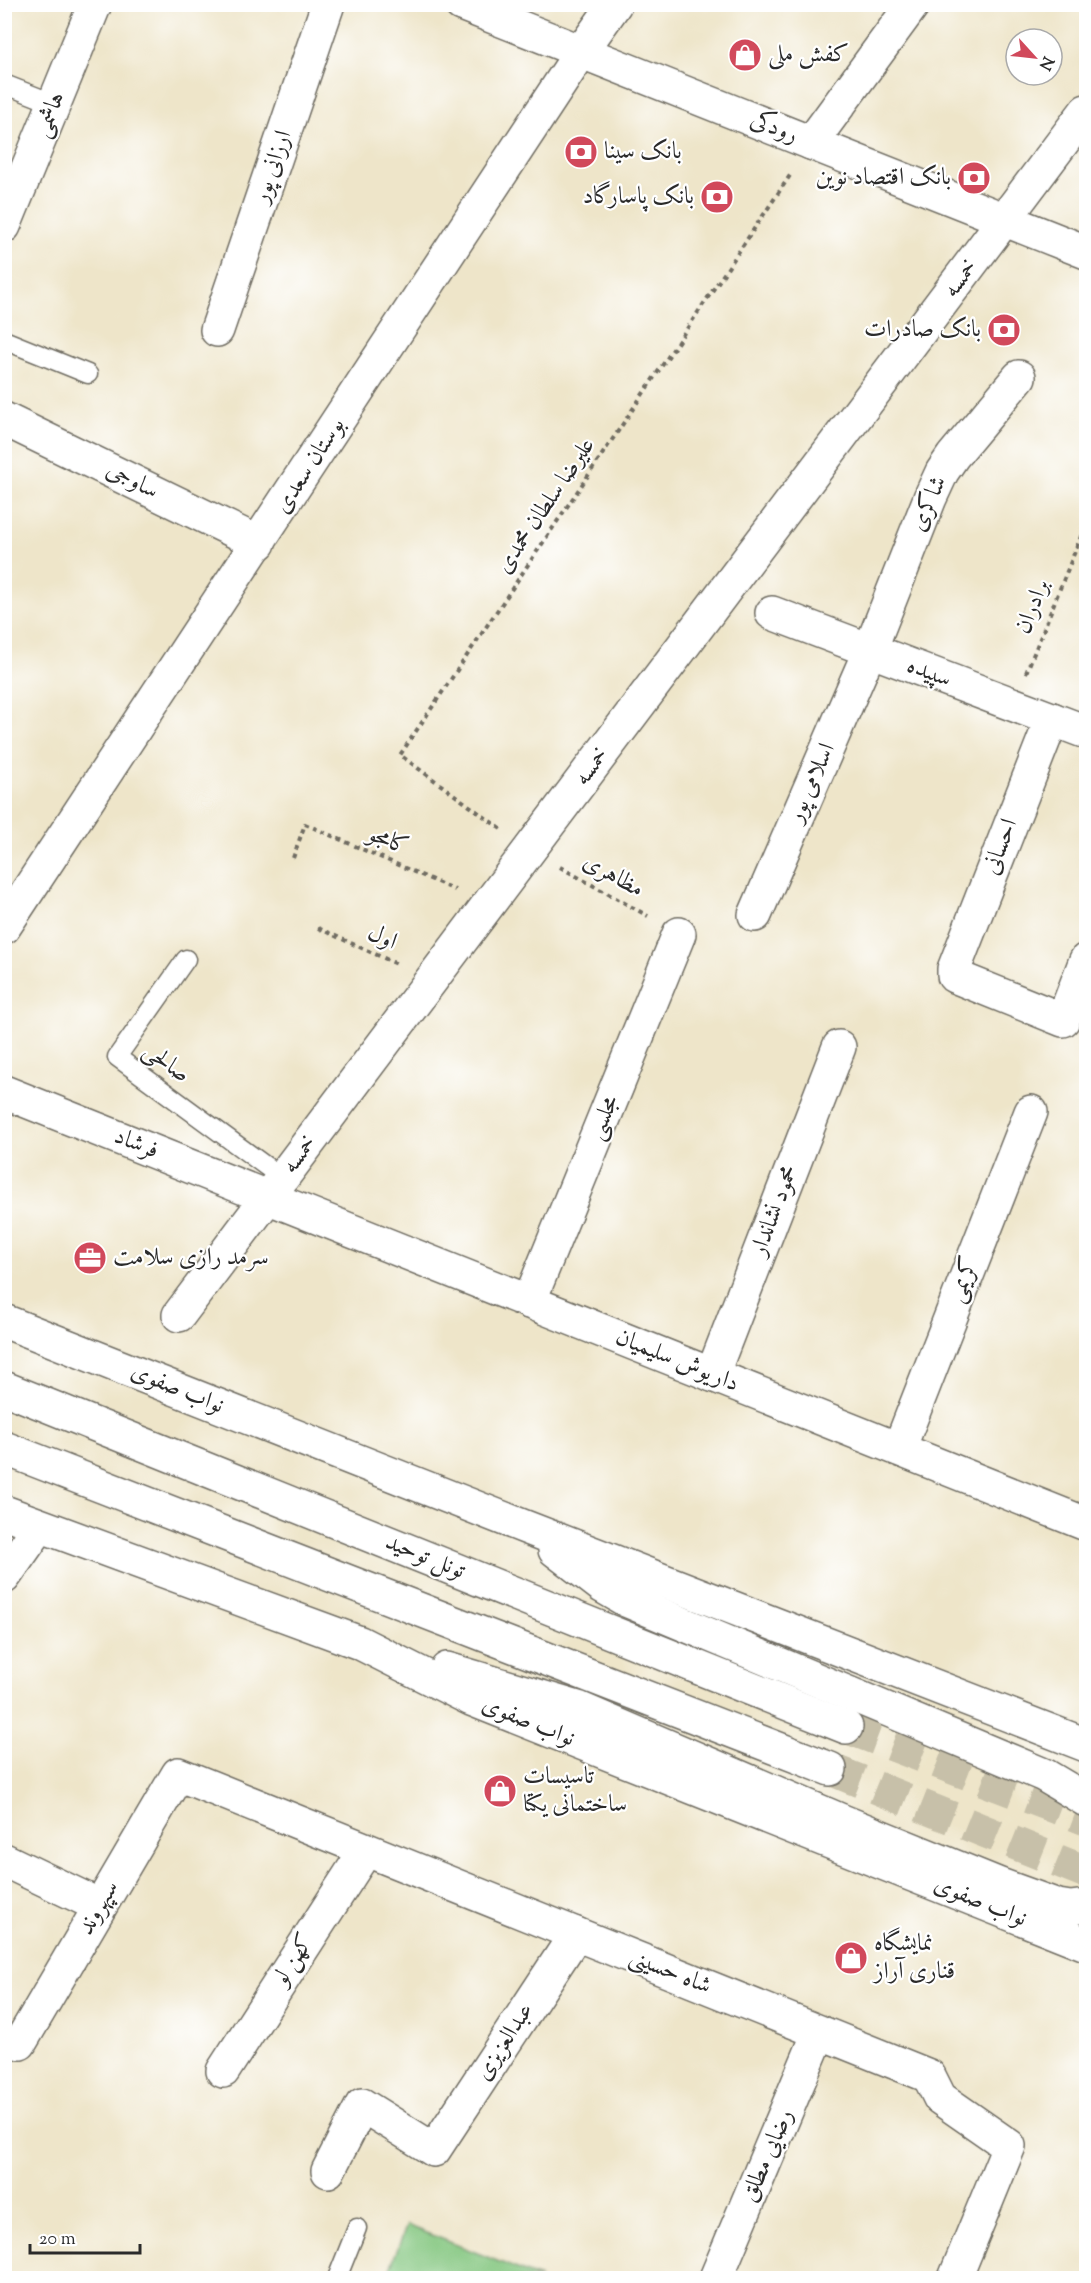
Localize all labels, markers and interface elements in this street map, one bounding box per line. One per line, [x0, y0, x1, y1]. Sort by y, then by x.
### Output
north arrow [1004, 27, 1064, 87]
shop icon: کفش ملی [727, 37, 763, 73]
place label: کفش ملی [768, 38, 849, 72]
text: N [1032, 52, 1058, 74]
street label: هاشمی [25, 87, 75, 143]
street label: رودکی [745, 103, 803, 153]
street label: ارزانی پور [244, 126, 301, 210]
bank icon: بانک سینا [563, 134, 599, 170]
place label: بانک سینا [604, 135, 682, 169]
bank icon: بانک اقتصاد نوین [956, 160, 992, 196]
place label: بانک اقتصاد نوین [815, 161, 951, 195]
bank icon: بانک پاسارگاد [699, 179, 735, 215]
place label: بانک پاسارگاد [582, 180, 694, 214]
street label: خمسه [935, 253, 987, 305]
bank icon: بانک صادرات [986, 312, 1022, 348]
place label: بانک صادرات [864, 313, 981, 347]
street label: بوستان سعدی [266, 411, 354, 521]
street label: علیرضا سلطان محمدی [488, 431, 604, 581]
street label: ساوجی [100, 454, 164, 508]
street label: شاکری [902, 471, 956, 537]
street label: برادران [1007, 575, 1059, 639]
street label: سپیده [902, 649, 956, 697]
street label: اسلامی پور [779, 738, 845, 830]
street label: خمسه [566, 741, 618, 793]
street label: احسانی [975, 814, 1027, 880]
street label: کامجو [360, 816, 414, 865]
street label: مظاهری [576, 845, 650, 907]
street label: اول [362, 917, 402, 959]
street label: صالحی [135, 1034, 197, 1092]
street label: مجلسی [580, 1090, 629, 1146]
street label: فرشاد [109, 1120, 163, 1168]
street label: خمسه [274, 1129, 326, 1181]
street label: محمود نشاندار [741, 1161, 808, 1263]
office icon: سرمد رازی سلامت [72, 1240, 108, 1276]
place label: سرمد رازی سلامت [113, 1241, 269, 1275]
street label: کریمی [940, 1252, 988, 1308]
street label: داریوش سلیمیان [610, 1321, 744, 1401]
street label: نواب صفوی [125, 1355, 229, 1423]
street label: تونل توحید [380, 1526, 471, 1589]
street label: نواب صفوی [476, 1688, 580, 1756]
place label: تاسیسات ساختمانی یکتا [523, 1760, 627, 1822]
shop icon: تاسیسات ساختمانی یکتا [482, 1773, 518, 1809]
street label: نواب صفوی [928, 1868, 1032, 1936]
street label: سپهروند [70, 1874, 128, 1942]
street label: کهن لو [264, 1927, 323, 1994]
place label: نمایشگاه قناری آراز [872, 1927, 955, 1989]
street label: شاه حسینی [624, 1940, 716, 2004]
shop icon: نمایشگاه قناری آراز [833, 1940, 869, 1976]
street label: عبدالعزیزی [467, 1996, 543, 2088]
street label: رضایی مطلق [733, 2104, 803, 2208]
scale bar [30, 2217, 140, 2255]
text: 20 m [39, 2227, 76, 2253]

